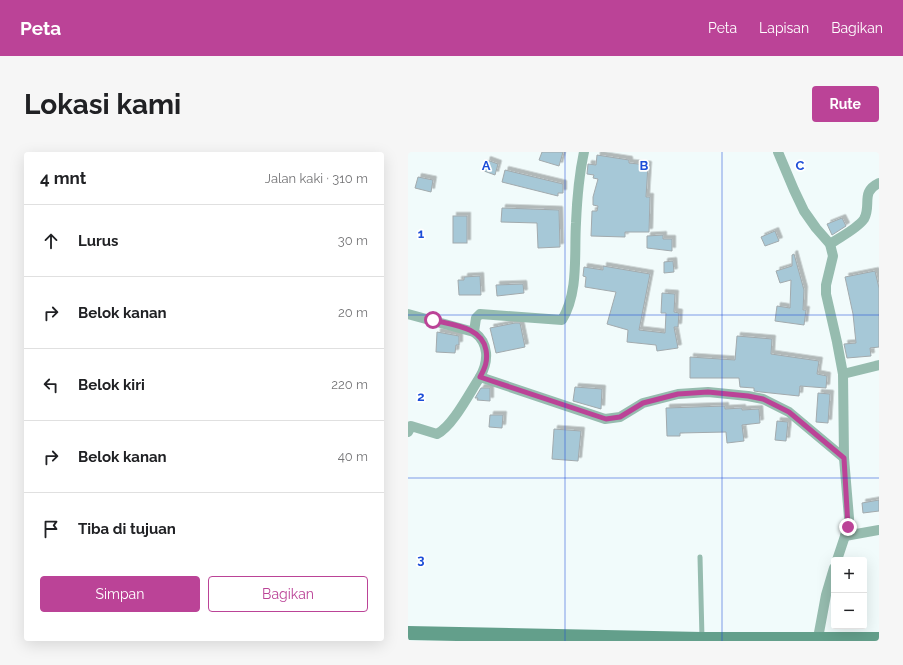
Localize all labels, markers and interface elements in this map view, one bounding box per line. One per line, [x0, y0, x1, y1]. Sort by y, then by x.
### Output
text: Peta [20, 17, 61, 39]
text: Peta [708, 20, 737, 36]
text: Lapisan [759, 20, 809, 36]
text: Bagikan [831, 20, 883, 36]
button: Rute [812, 86, 879, 122]
text: Lokasi kami [24, 88, 181, 121]
text: A [482, 158, 491, 173]
text: B [640, 158, 649, 173]
text: C [796, 158, 805, 173]
text: 4 mnt [40, 168, 86, 188]
text: Jalan kaki · 310 m [265, 171, 368, 186]
text: 1 [418, 226, 425, 241]
icon: ahead [40, 230, 62, 252]
text: Lurus [78, 232, 119, 250]
text: 30 m [338, 233, 368, 248]
icon: right [40, 302, 62, 324]
text: Belok kanan [78, 304, 167, 322]
text: 20 m [338, 305, 368, 320]
route start [424, 311, 442, 329]
icon: left [40, 374, 62, 396]
text: Belok kiri [78, 376, 145, 394]
text: 220 m [331, 377, 368, 392]
text: 2 [417, 389, 425, 404]
icon: right [40, 446, 62, 468]
text: Belok kanan [78, 448, 167, 466]
text: 40 m [338, 449, 368, 464]
icon: arrive [40, 518, 62, 540]
route end [839, 518, 857, 536]
text: Tiba di tujuan [78, 520, 176, 538]
text: 3 [417, 552, 425, 567]
map controls [831, 557, 867, 629]
button: + [831, 557, 867, 593]
button: Simpan [40, 576, 200, 612]
button: Bagikan [208, 576, 368, 612]
button: − [831, 593, 867, 629]

